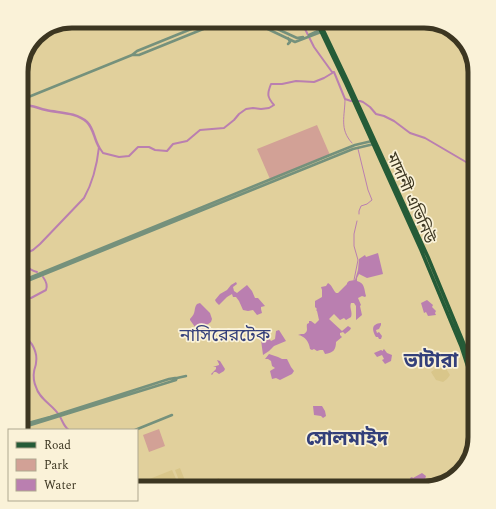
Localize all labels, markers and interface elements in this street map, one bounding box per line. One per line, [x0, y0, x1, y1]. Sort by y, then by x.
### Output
street label: মাদানী এভিনিউ [380, 148, 442, 248]
district label: নাসিরেরটেক [179, 322, 271, 349]
district label: ভাটারা [403, 346, 458, 376]
district label: সোলমাইদ [306, 424, 389, 454]
legend [8, 429, 138, 501]
text: Road [44, 436, 71, 455]
text: Park [44, 456, 69, 475]
text: Water [44, 476, 76, 495]

